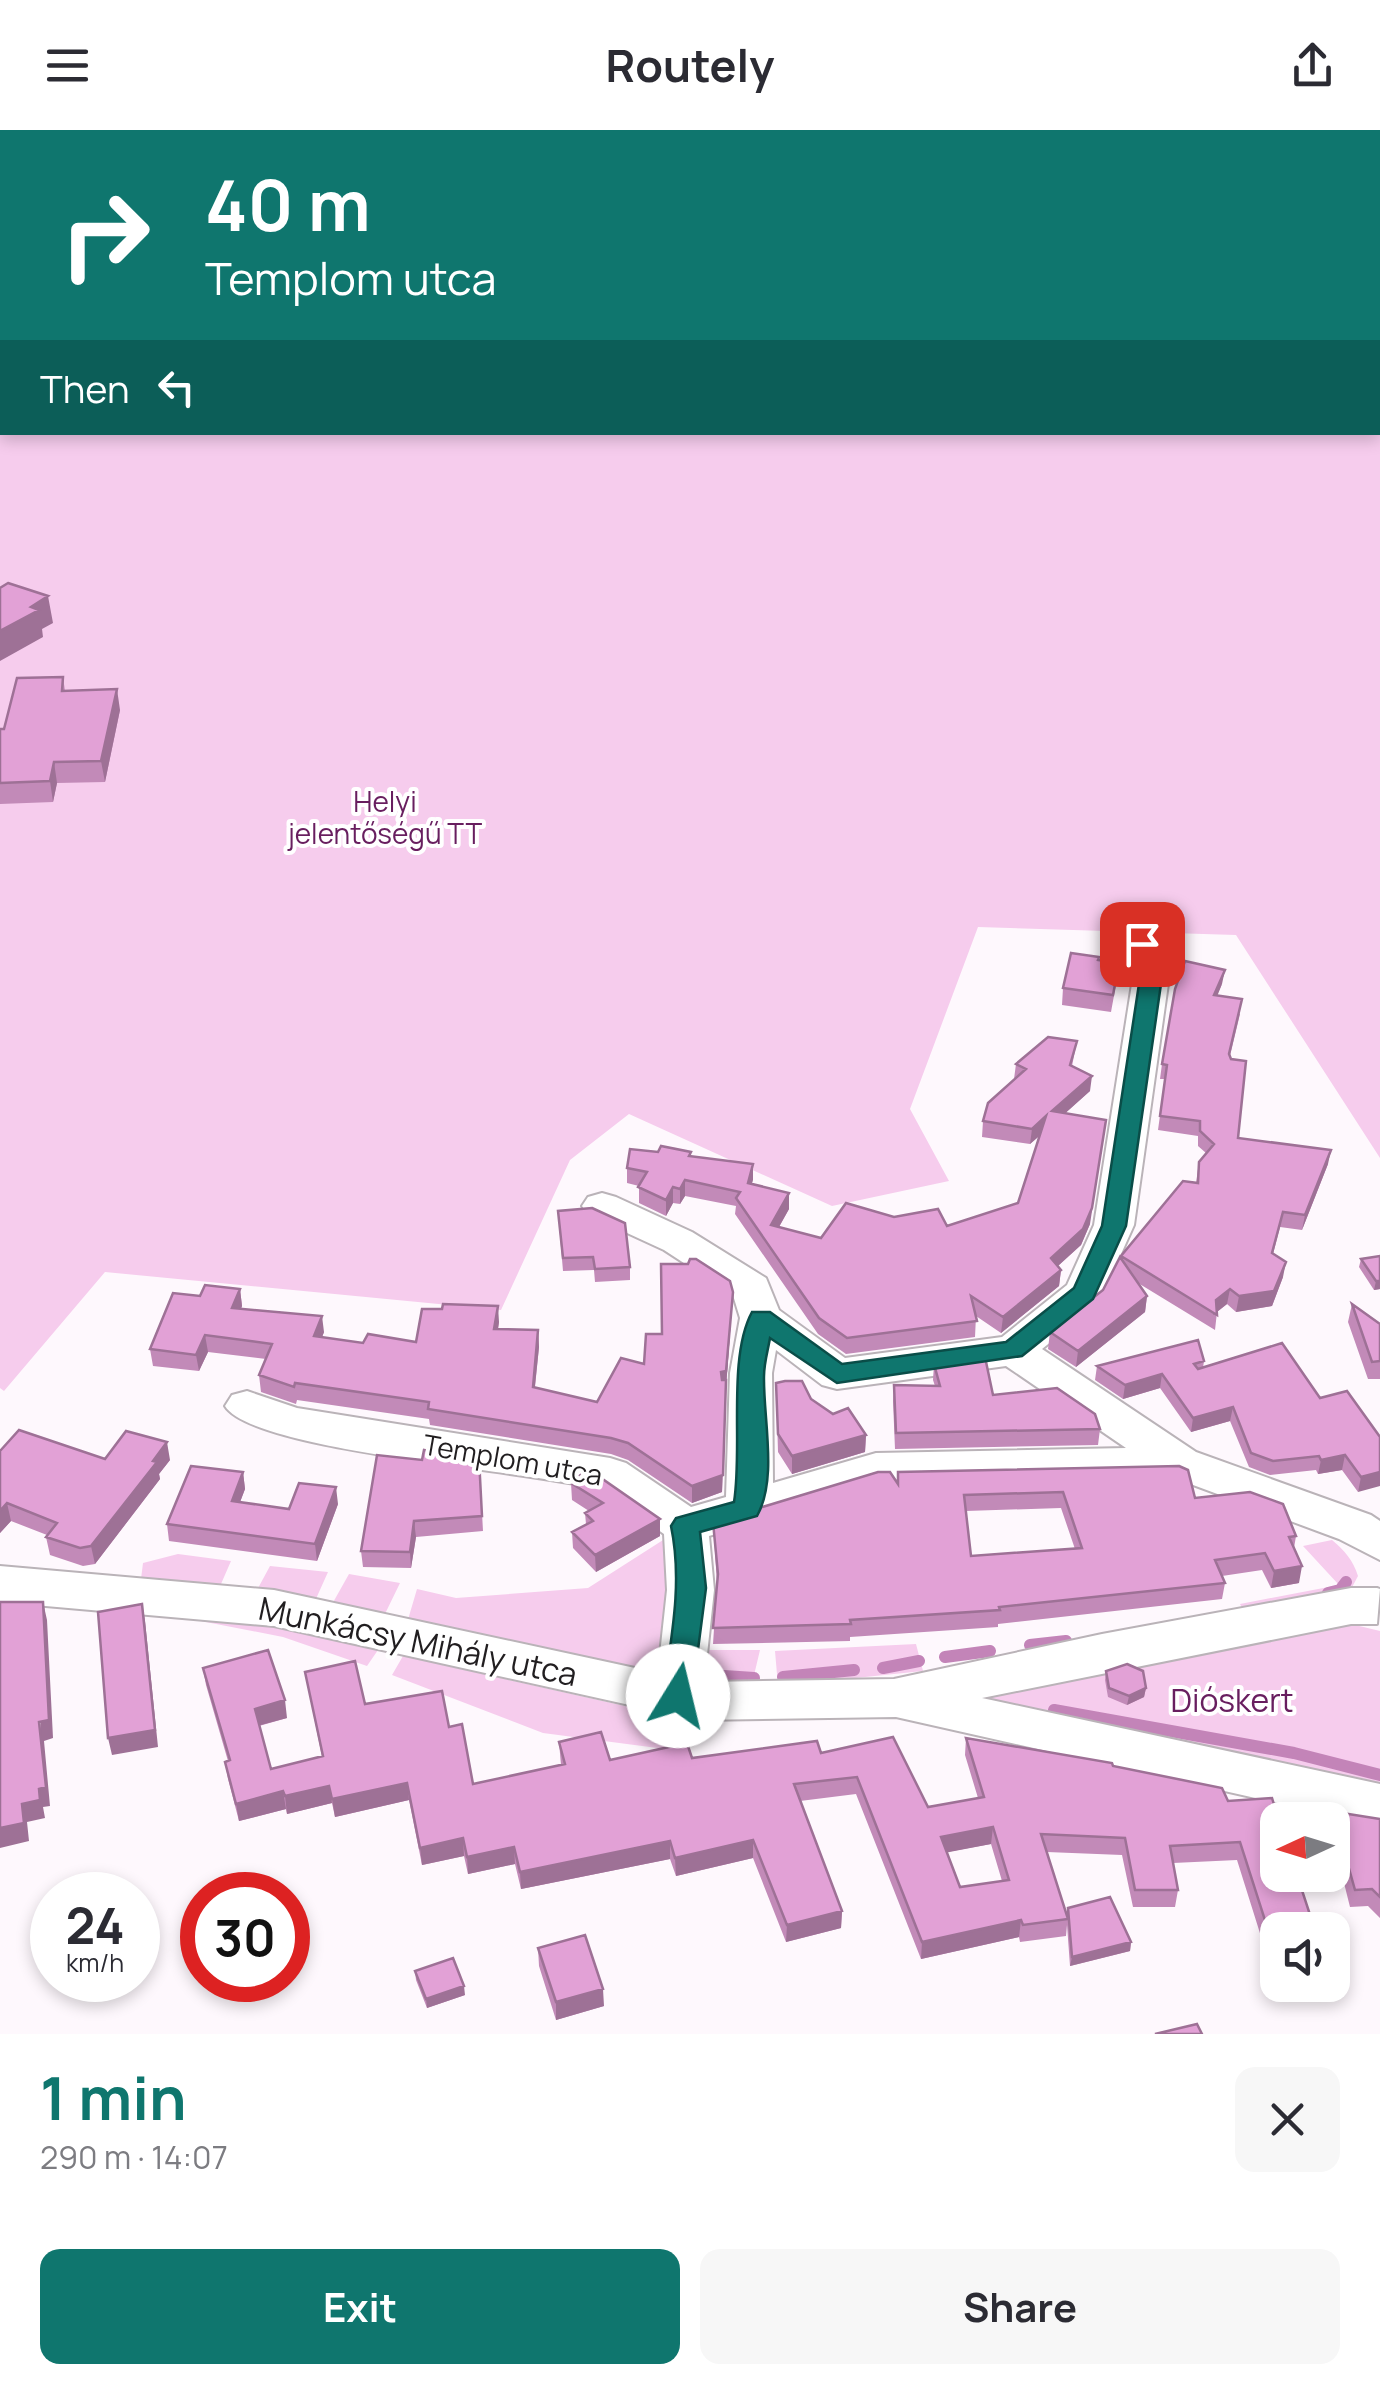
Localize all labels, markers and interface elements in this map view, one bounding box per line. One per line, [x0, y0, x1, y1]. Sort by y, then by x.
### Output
text: Routely [606, 34, 774, 96]
icon: menu [40, 38, 95, 93]
icon: share [1285, 38, 1340, 93]
text: 40 m [205, 156, 371, 252]
icon: right [40, 170, 170, 300]
text: Templom utca [205, 247, 497, 309]
icon: left [149, 360, 204, 415]
text: Then [40, 362, 129, 414]
park label: Helyi jelentőségű TT [287, 782, 483, 852]
pin [1100, 902, 1185, 987]
icon: arrive [1115, 917, 1170, 972]
street label: Templom utca [420, 1425, 606, 1493]
street label: Munkácsy Mihály utca [255, 1586, 581, 1696]
position arrow [626, 1644, 730, 1748]
park label: Dióskert [1170, 1678, 1294, 1722]
north arrow [1260, 1802, 1350, 1892]
map controls [1260, 1802, 1350, 2002]
speed limit sign: 30 [180, 1872, 310, 2002]
text: 24 [65, 1891, 125, 1959]
button: sound [1260, 1912, 1350, 2002]
text: km/h [66, 1945, 124, 1980]
text: 1 min [40, 2056, 187, 2138]
button: close [1235, 2067, 1340, 2172]
text: 290 m · 14:07 [40, 2135, 228, 2179]
button: Exit [40, 2249, 680, 2364]
button: Share [700, 2249, 1340, 2364]

